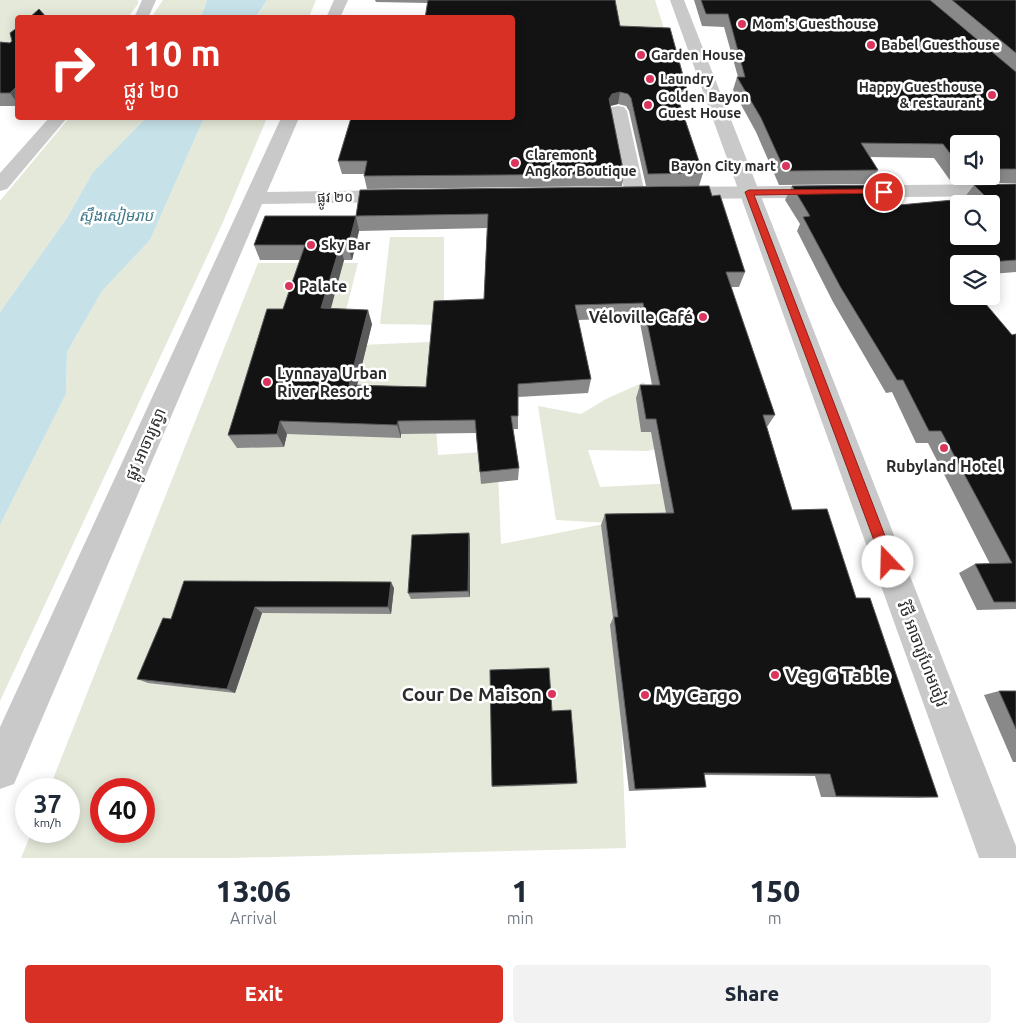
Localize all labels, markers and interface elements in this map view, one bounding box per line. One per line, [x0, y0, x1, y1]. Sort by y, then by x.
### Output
place label: Mom's Guesthouse [752, 16, 876, 32]
marker: Mom's Guesthouse [736, 18, 748, 30]
text: 110 m [123, 33, 221, 73]
icon: right [40, 35, 105, 100]
place label: Babel Guesthouse [881, 37, 1000, 53]
marker: Babel Guesthouse [865, 39, 877, 51]
place label: Garden House [651, 47, 743, 63]
marker: Garden House [635, 49, 647, 61]
place label: Laundry [660, 71, 714, 87]
marker: Laundry [644, 73, 656, 85]
text: ផ្លូវ ២០ [123, 77, 180, 102]
place label: Happy Guesthouse & restaurant [859, 79, 982, 111]
place label: Golden Bayon Guest House [658, 89, 749, 121]
marker: Happy Guesthouse & restaurant [986, 89, 998, 101]
marker: Golden Bayon Guest House [642, 99, 654, 111]
map controls [950, 135, 1000, 305]
button: sound [950, 135, 1000, 185]
place label: Claremont Angkor Boutique [525, 147, 637, 179]
marker: Claremont Angkor Boutique [509, 157, 521, 169]
place label: Bayon City mart [671, 158, 776, 174]
marker: Bayon City mart [780, 160, 792, 172]
pin [863, 171, 905, 213]
icon: arrive [870, 178, 898, 206]
street label: ផ្លូវ ២០ [317, 189, 353, 209]
button: search [950, 195, 1000, 245]
water label: ស្ទឹងសៀមរាប [79, 206, 155, 225]
place label: Sky Bar [321, 237, 371, 253]
marker: Sky Bar [305, 239, 317, 251]
button: layers [950, 255, 1000, 305]
place label: Palate [299, 277, 347, 295]
marker: Palate [283, 280, 295, 292]
place label: Véloville Café [589, 308, 693, 326]
marker: Véloville Café [697, 311, 709, 323]
place label: Lynnaya Urban River Resort [277, 364, 387, 400]
marker: Lynnaya Urban River Resort [261, 376, 273, 388]
street label: ផ្លូវ អាចារ្យស្វា [121, 405, 174, 485]
marker: Rubyland Hotel [938, 442, 950, 454]
place label: Rubyland Hotel [886, 457, 1002, 475]
position arrow [861, 535, 913, 587]
street label: វិថី អាចារ្យហែមចៀវ [893, 597, 953, 710]
place label: Veg G Table [785, 664, 890, 686]
marker: Veg G Table [769, 669, 781, 681]
place label: Cour De Maison [402, 683, 542, 705]
place label: My Cargo [655, 684, 739, 706]
marker: Cour De Maison [546, 688, 558, 700]
marker: My Cargo [639, 689, 651, 701]
speed limit sign: 40 [90, 778, 155, 843]
text: 37 [33, 790, 62, 818]
text: km/h [34, 816, 61, 829]
text: 13:06 [216, 874, 291, 908]
text: 1 [512, 874, 529, 908]
text: 150 [749, 874, 800, 908]
text: Arrival [230, 909, 277, 927]
text: min [507, 909, 534, 927]
text: m [768, 909, 782, 927]
button: Exit [25, 965, 503, 1023]
button: Share [513, 965, 991, 1023]

